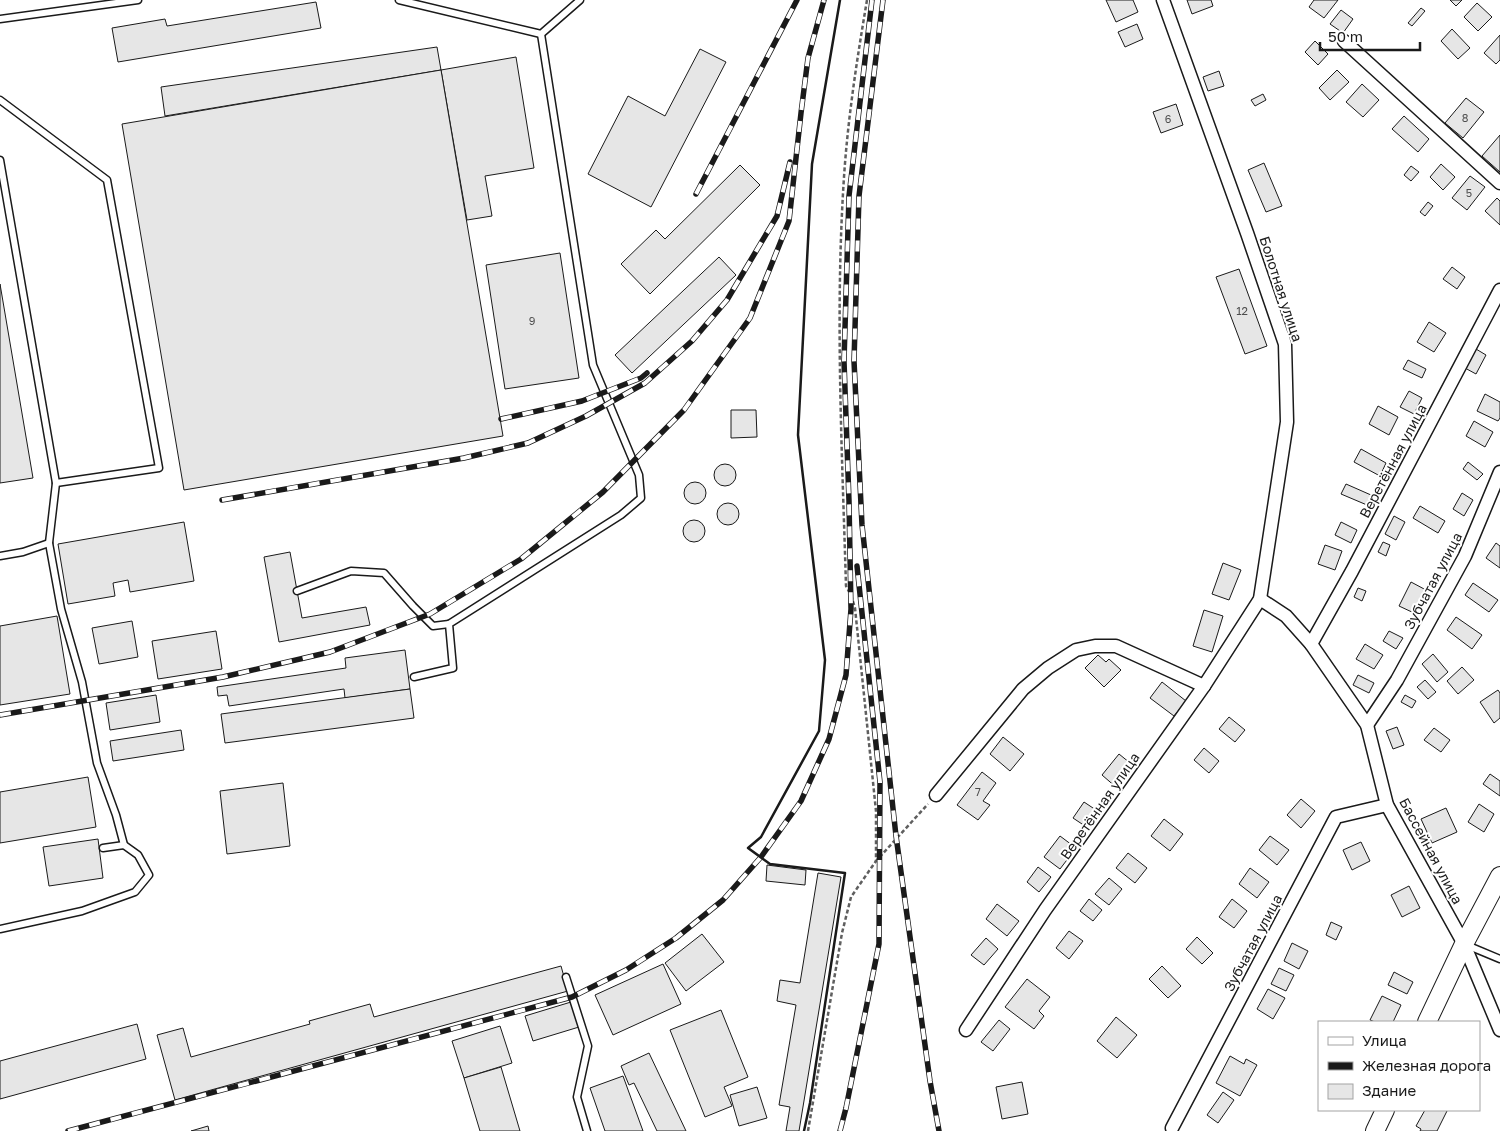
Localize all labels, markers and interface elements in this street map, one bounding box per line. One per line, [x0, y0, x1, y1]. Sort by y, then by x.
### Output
scale bar [1320, 20, 1420, 52]
text: 50 m [1328, 27, 1363, 45]
house number: 8 [1462, 111, 1469, 124]
house number: 6 [1165, 112, 1172, 125]
house number: 5 [1466, 186, 1472, 199]
street label: Болотная улица [1256, 234, 1307, 344]
house number: 12 [1236, 304, 1248, 317]
house number: 9 [529, 314, 535, 327]
street label: Веретённая улица [1355, 401, 1430, 521]
street label: Зубчатая улица [1400, 529, 1465, 632]
street label: Веретённая улица [1056, 749, 1143, 862]
house number: 7 [975, 785, 981, 798]
street label: Бассейная улица [1396, 795, 1467, 907]
street label: Зубчатая улица [1220, 891, 1285, 994]
legend [1318, 1021, 1480, 1111]
text: Улица [1362, 1031, 1407, 1049]
text: Железная дорога [1362, 1056, 1491, 1074]
text: Здание [1362, 1081, 1416, 1099]

